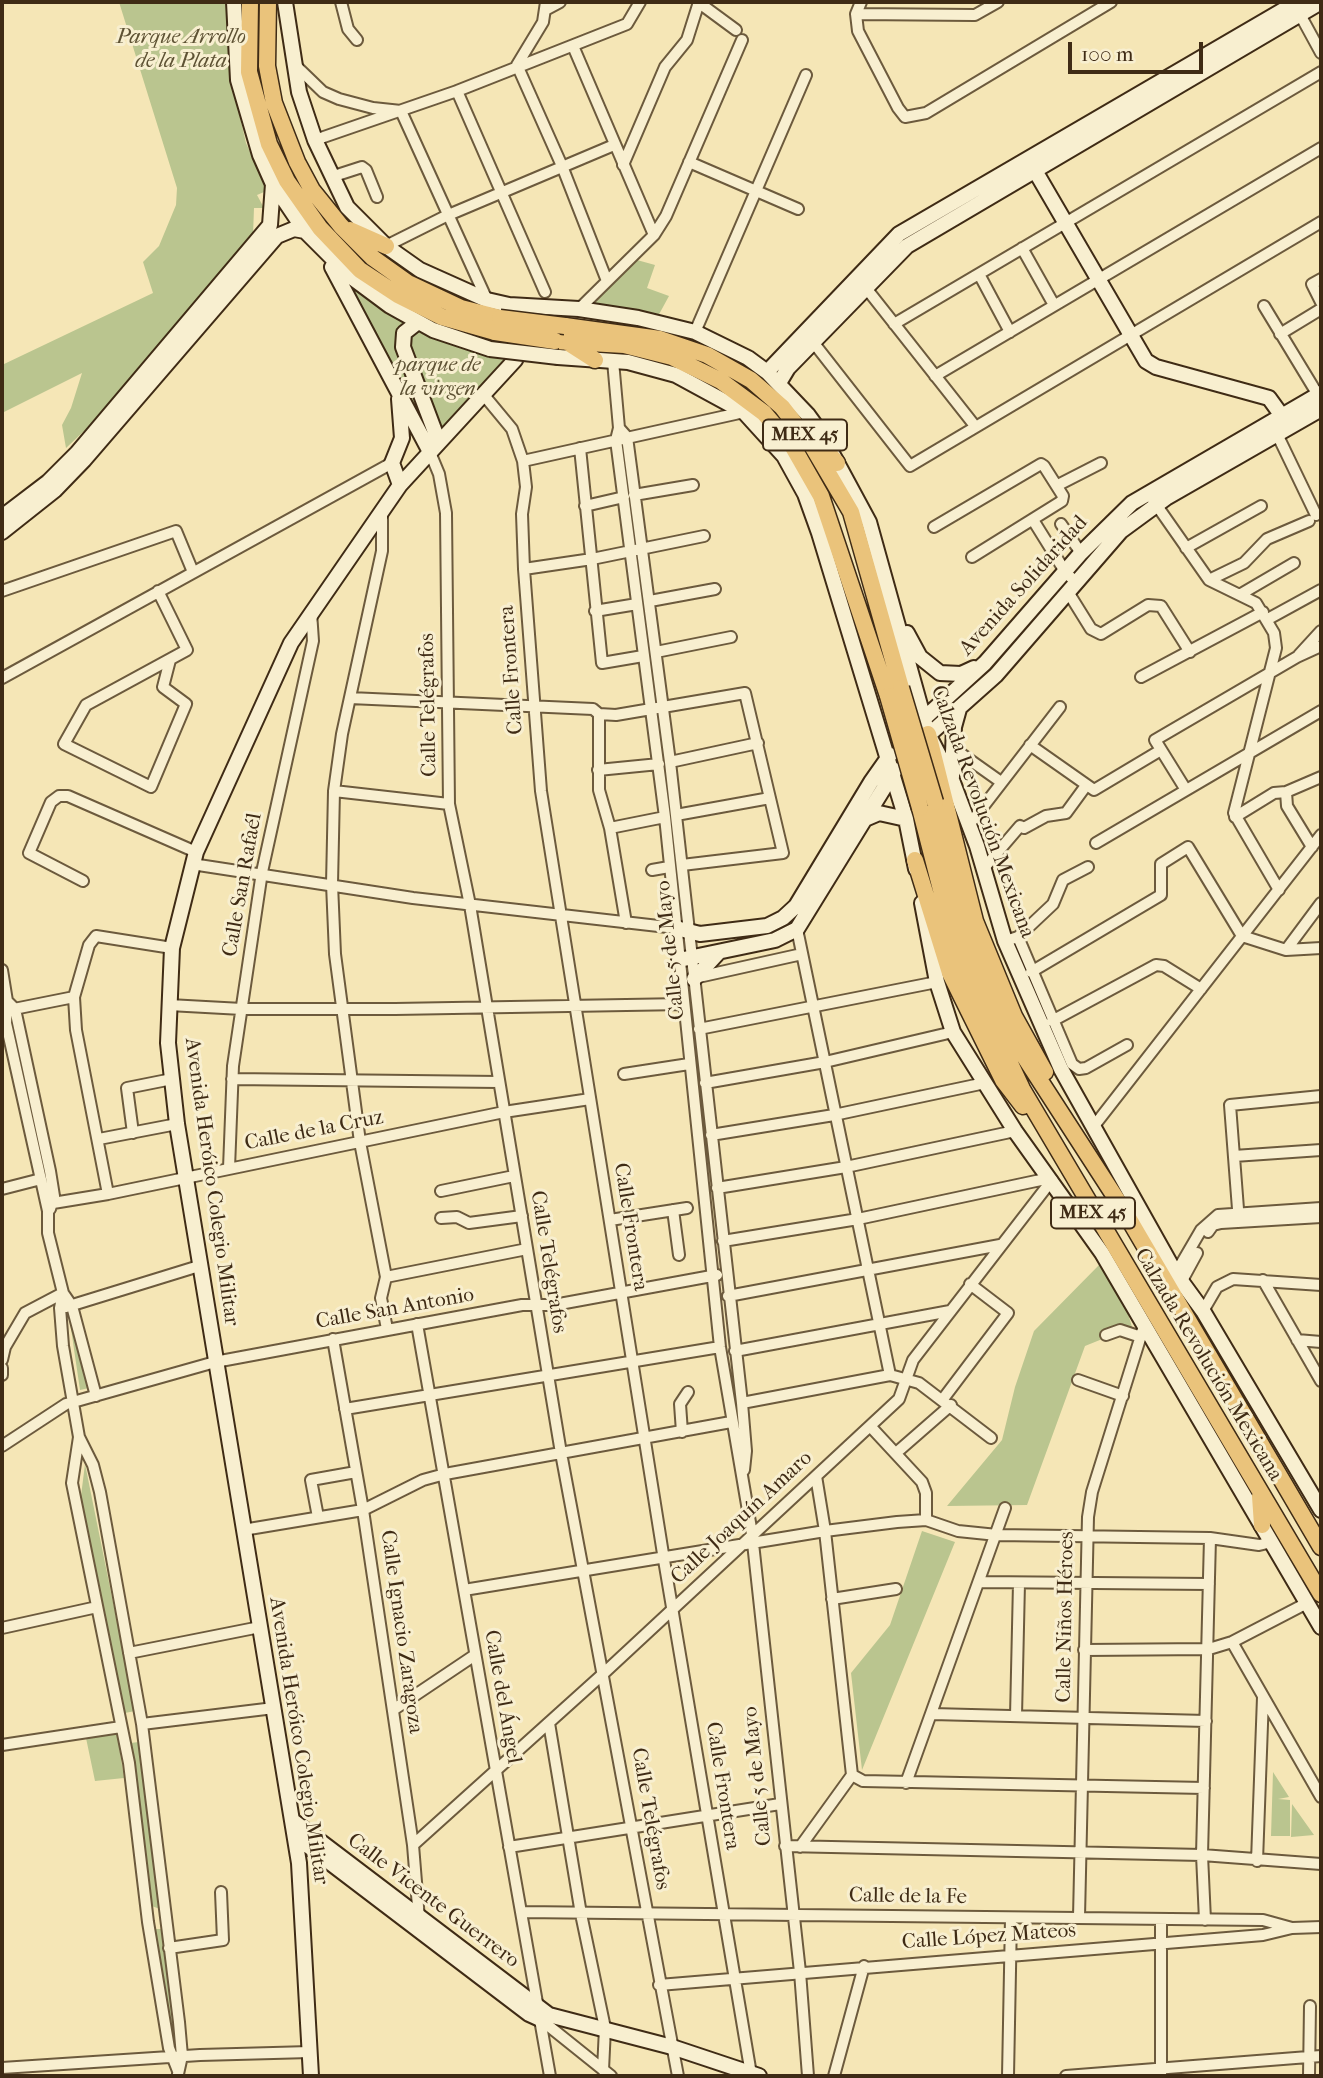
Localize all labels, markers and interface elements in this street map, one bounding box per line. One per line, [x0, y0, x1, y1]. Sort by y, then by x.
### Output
park label: Parque Arrollo de la Plata [116, 25, 246, 75]
scale bar [1071, 28, 1206, 72]
text: 100 m [1081, 42, 1134, 66]
park label: parque de la virgen [395, 353, 481, 403]
road number: MEX 45 [763, 420, 847, 450]
street label: Avenida Solidaridad [955, 511, 1093, 661]
street label: Calle Frontera [495, 605, 529, 735]
street label: Calle Telégrafos [415, 633, 443, 777]
street label: Calzada Revolución Mexicana [924, 682, 1040, 942]
street label: Calle San Rafaél [218, 811, 268, 959]
street label: Calle 5 de Mayo [651, 879, 691, 1021]
street label: Avenida Heróico Colegio Militar [178, 1036, 244, 1328]
street label: Calle de la Cruz [242, 1105, 386, 1157]
street label: Calle Frontera [607, 1161, 653, 1293]
street label: Calle Telégrafos [524, 1189, 572, 1335]
road number: MEX 45 [1051, 1198, 1135, 1228]
street label: Calzada Revolución Mexicana [1128, 1244, 1288, 1486]
street label: Calle San Antonio [314, 1283, 476, 1335]
street label: Calle Joaquín Amaro [666, 1446, 818, 1590]
street label: Calle Ignacio Zaragoza [374, 1529, 428, 1735]
street label: Calle Niños Héroes [1052, 1531, 1080, 1703]
street label: Avenida Heróico Colegio Militar [263, 1595, 333, 1887]
street label: Calle del Ángel [478, 1628, 526, 1766]
street label: Calle 5 de Mayo [738, 1705, 778, 1847]
street label: Calle Frontera [699, 1720, 745, 1852]
street label: Calle Telégrafos [625, 1746, 675, 1892]
street label: Calle Vicente Guerrero [342, 1828, 524, 1974]
street label: Calle de la Fe [849, 1883, 967, 1911]
street label: Calle López Mateos [901, 1918, 1077, 1956]

